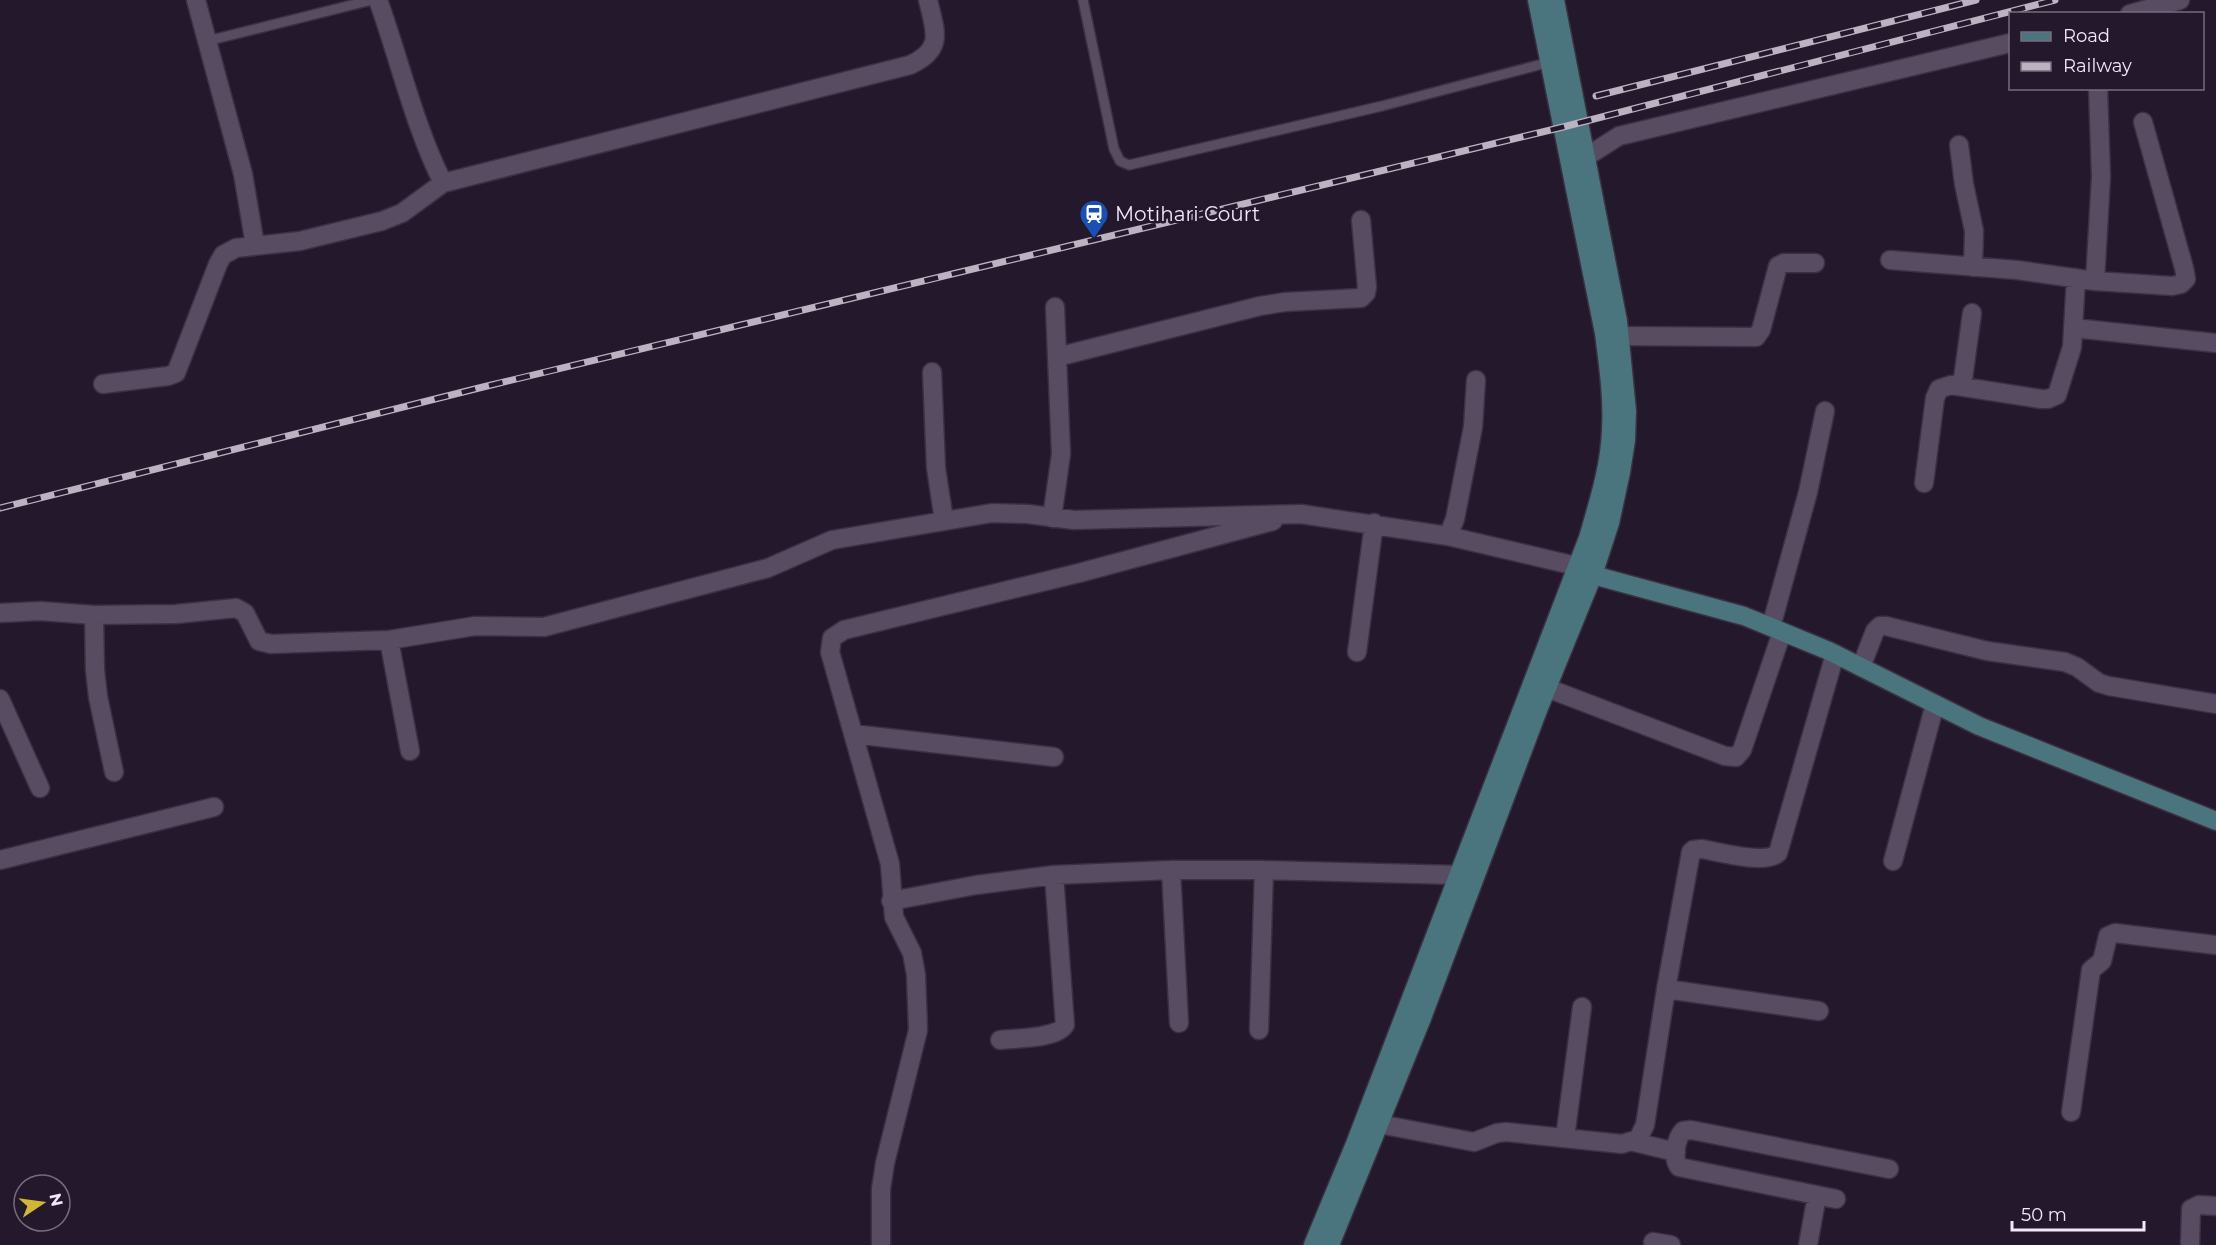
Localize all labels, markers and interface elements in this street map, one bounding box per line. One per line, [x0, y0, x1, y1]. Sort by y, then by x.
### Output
legend [2009, 12, 2204, 90]
text: Road [2063, 25, 2110, 47]
text: Railway [2063, 55, 2132, 77]
station icon: Motihari Court [1078, 198, 1110, 240]
place label: Motihari Court [1115, 202, 1260, 226]
north arrow [12, 1173, 72, 1233]
text: N [45, 1191, 67, 1208]
scale bar [2012, 1194, 2144, 1232]
text: 50 m [2021, 1204, 2067, 1226]

